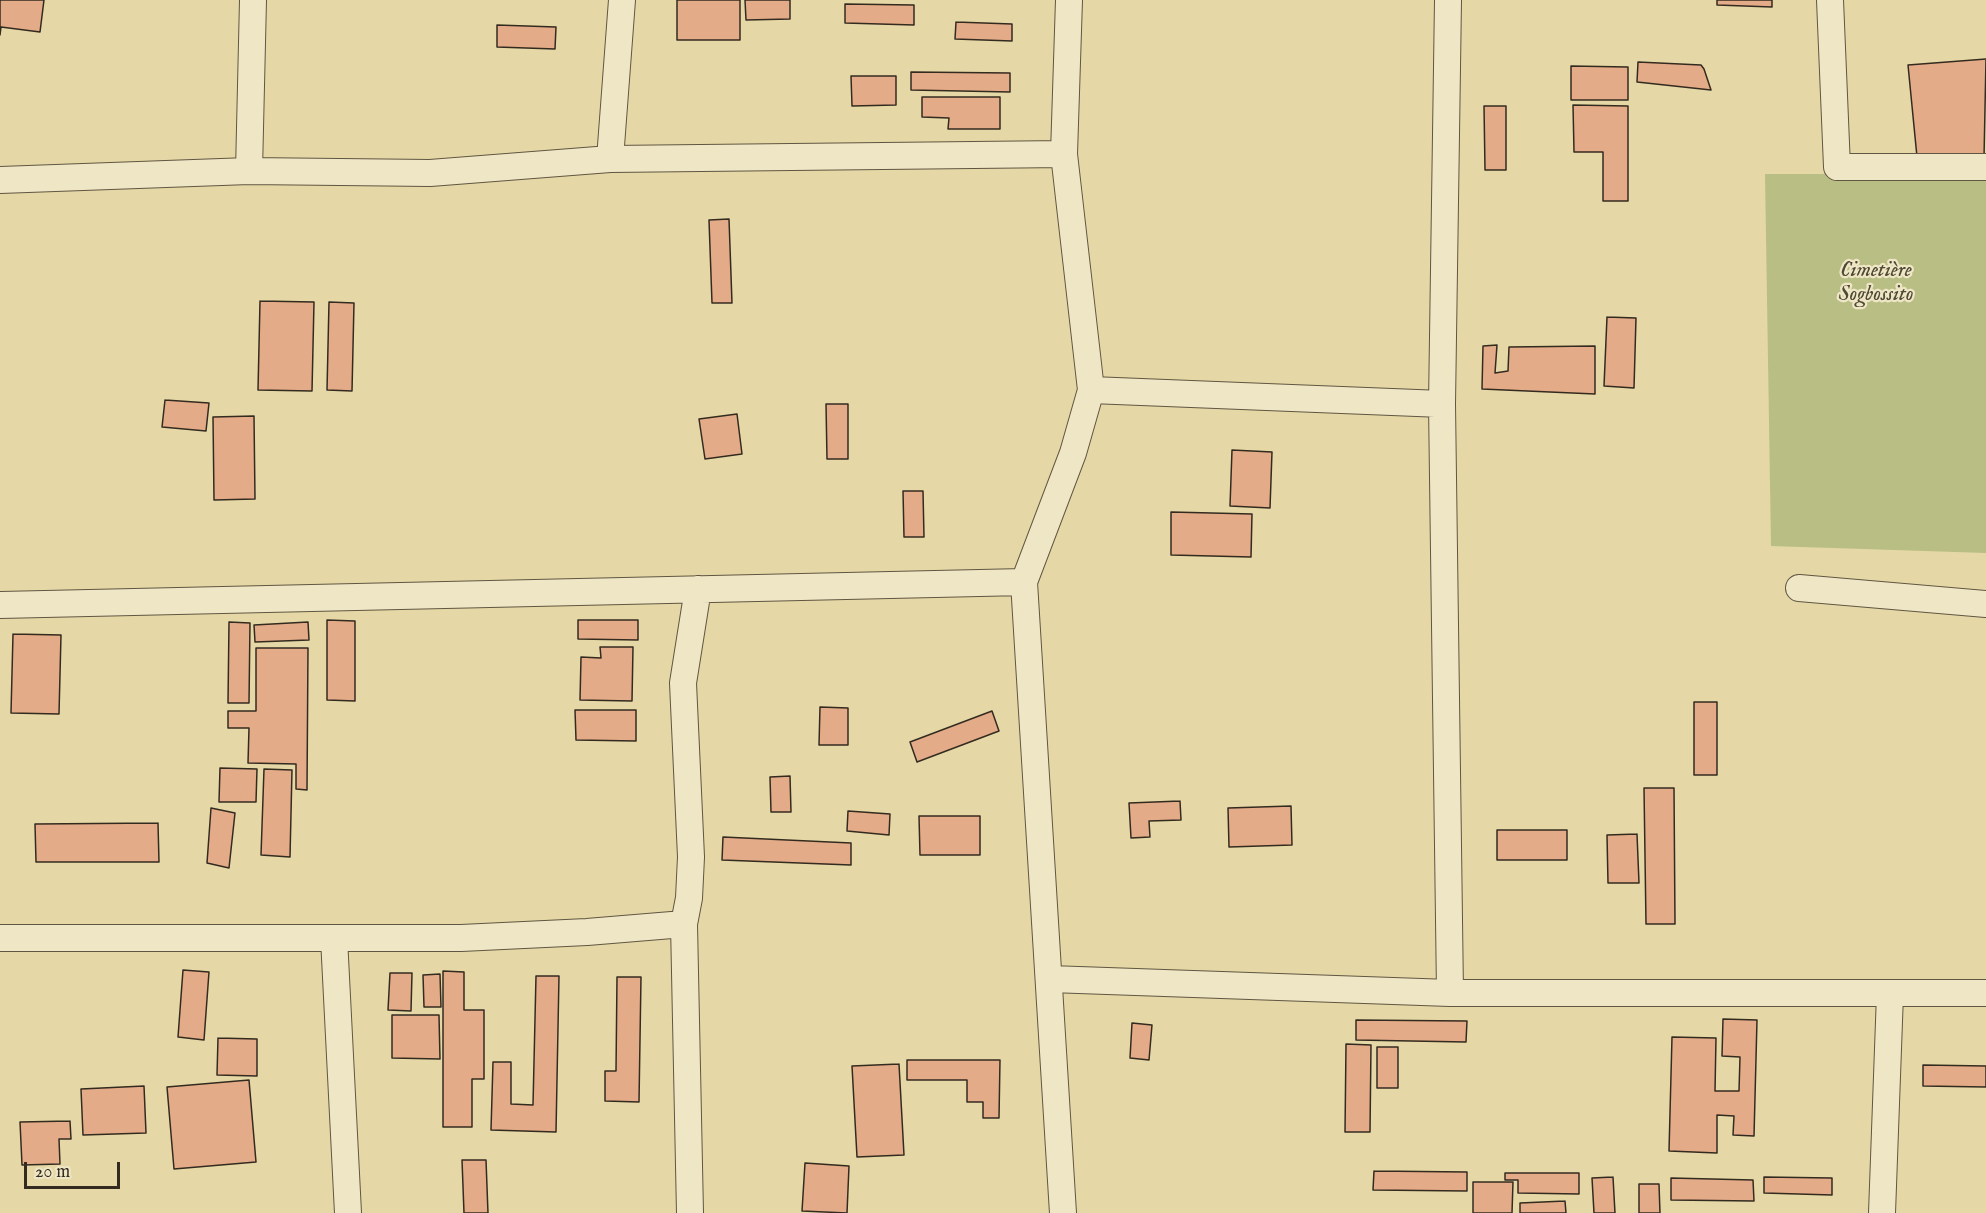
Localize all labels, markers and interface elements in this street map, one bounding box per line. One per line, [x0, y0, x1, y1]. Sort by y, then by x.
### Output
park label: Cimetière Sogbossito [1839, 259, 1913, 309]
scale bar [27, 1150, 123, 1188]
text: 20 m [35, 1161, 70, 1184]

